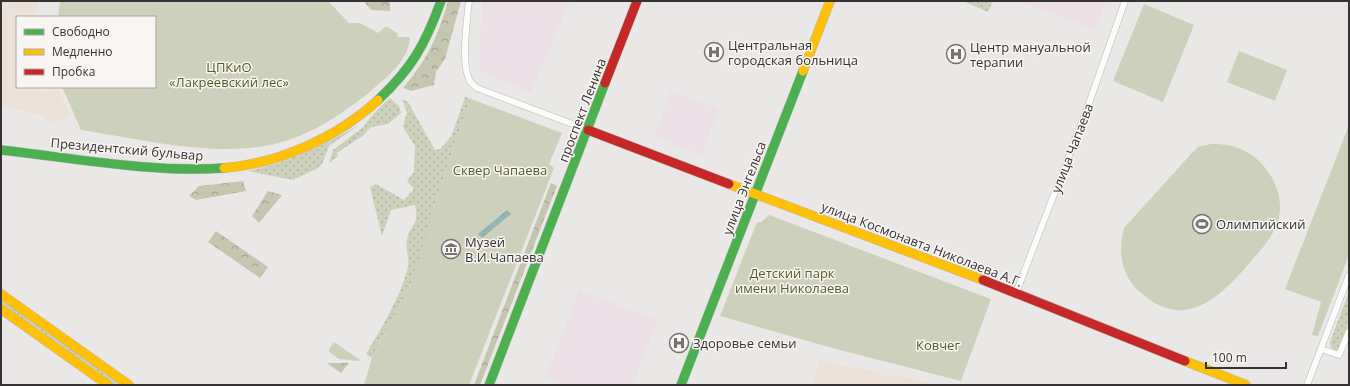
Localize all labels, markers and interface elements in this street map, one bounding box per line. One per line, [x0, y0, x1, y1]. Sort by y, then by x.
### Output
legend [16, 16, 156, 88]
text: Свободно [52, 23, 110, 40]
place label: Центральная городская больница [728, 36, 858, 69]
place label: Центр мануальной терапии [970, 38, 1091, 71]
hospital icon: Центральная городская больница [703, 41, 725, 63]
text: Медленно [52, 43, 112, 60]
hospital icon: Центр мануальной терапии [945, 43, 967, 65]
street label: проспект Ленина [554, 55, 610, 165]
park label: ЦПКиО «Лакреевский лес» [169, 58, 289, 91]
text: Пробка [52, 63, 95, 80]
street label: улица Чапаева [1047, 101, 1097, 195]
street label: Президентский бульвар [50, 133, 204, 165]
street label: улица Энгельса [718, 139, 770, 237]
park label: Сквер Чапаева [453, 161, 547, 179]
street label: улица Космонавта Николаева А.Г. [819, 197, 1025, 291]
sports icon: Олимпийский [1191, 213, 1213, 235]
place label: Олимпийский [1216, 215, 1305, 233]
place label: Музей В.И.Чапаева [465, 233, 544, 266]
museum icon: Музей В.И.Чапаева [440, 238, 462, 260]
park label: Детский парк имени Николаева [735, 264, 849, 297]
hospital icon: Здоровье семьи [668, 332, 690, 354]
place label: Здоровье семьи [693, 334, 796, 352]
park label: Ковчег [916, 336, 960, 354]
scale bar [1206, 344, 1286, 370]
text: 100 m [1212, 349, 1247, 366]

